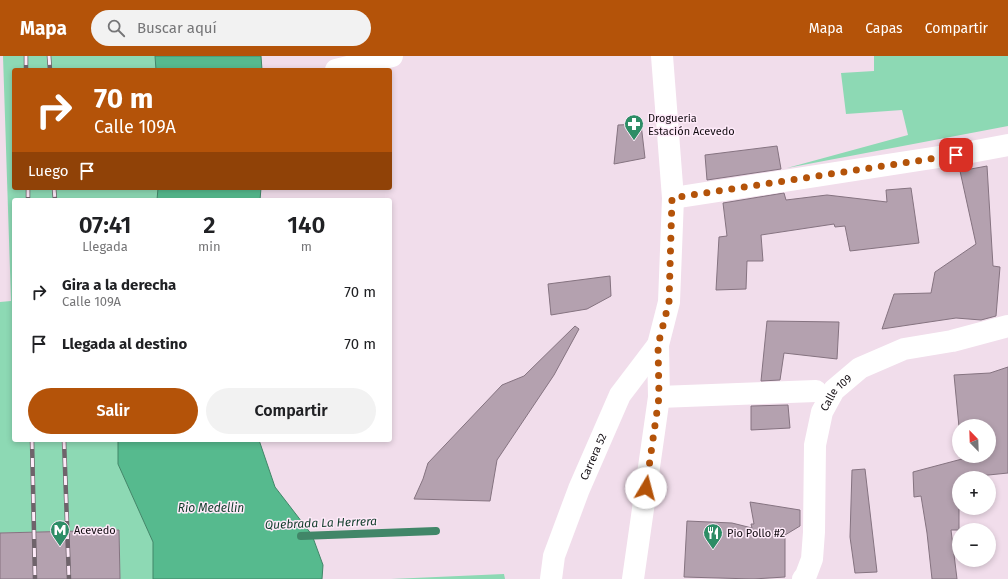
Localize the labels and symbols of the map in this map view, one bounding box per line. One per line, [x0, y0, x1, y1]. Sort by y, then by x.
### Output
place label: Drogueria Estación Acevedo [648, 112, 735, 138]
pharmacy icon: Drogueria Estación Acevedo [623, 113, 645, 141]
pin [939, 138, 973, 172]
street label: Calle 109 [817, 371, 854, 413]
north arrow [952, 419, 996, 463]
street label: Carrera 52 [577, 431, 609, 482]
position arrow [625, 467, 667, 509]
water label: Rio Medellin [178, 501, 244, 515]
water label: Quebrada La Herrera [265, 514, 377, 532]
metro station icon: Acevedo [49, 519, 71, 547]
restaurant icon: Pio Pollo #2 [702, 522, 724, 550]
place label: Acevedo [74, 524, 116, 537]
place label: Pio Pollo #2 [727, 527, 785, 540]

